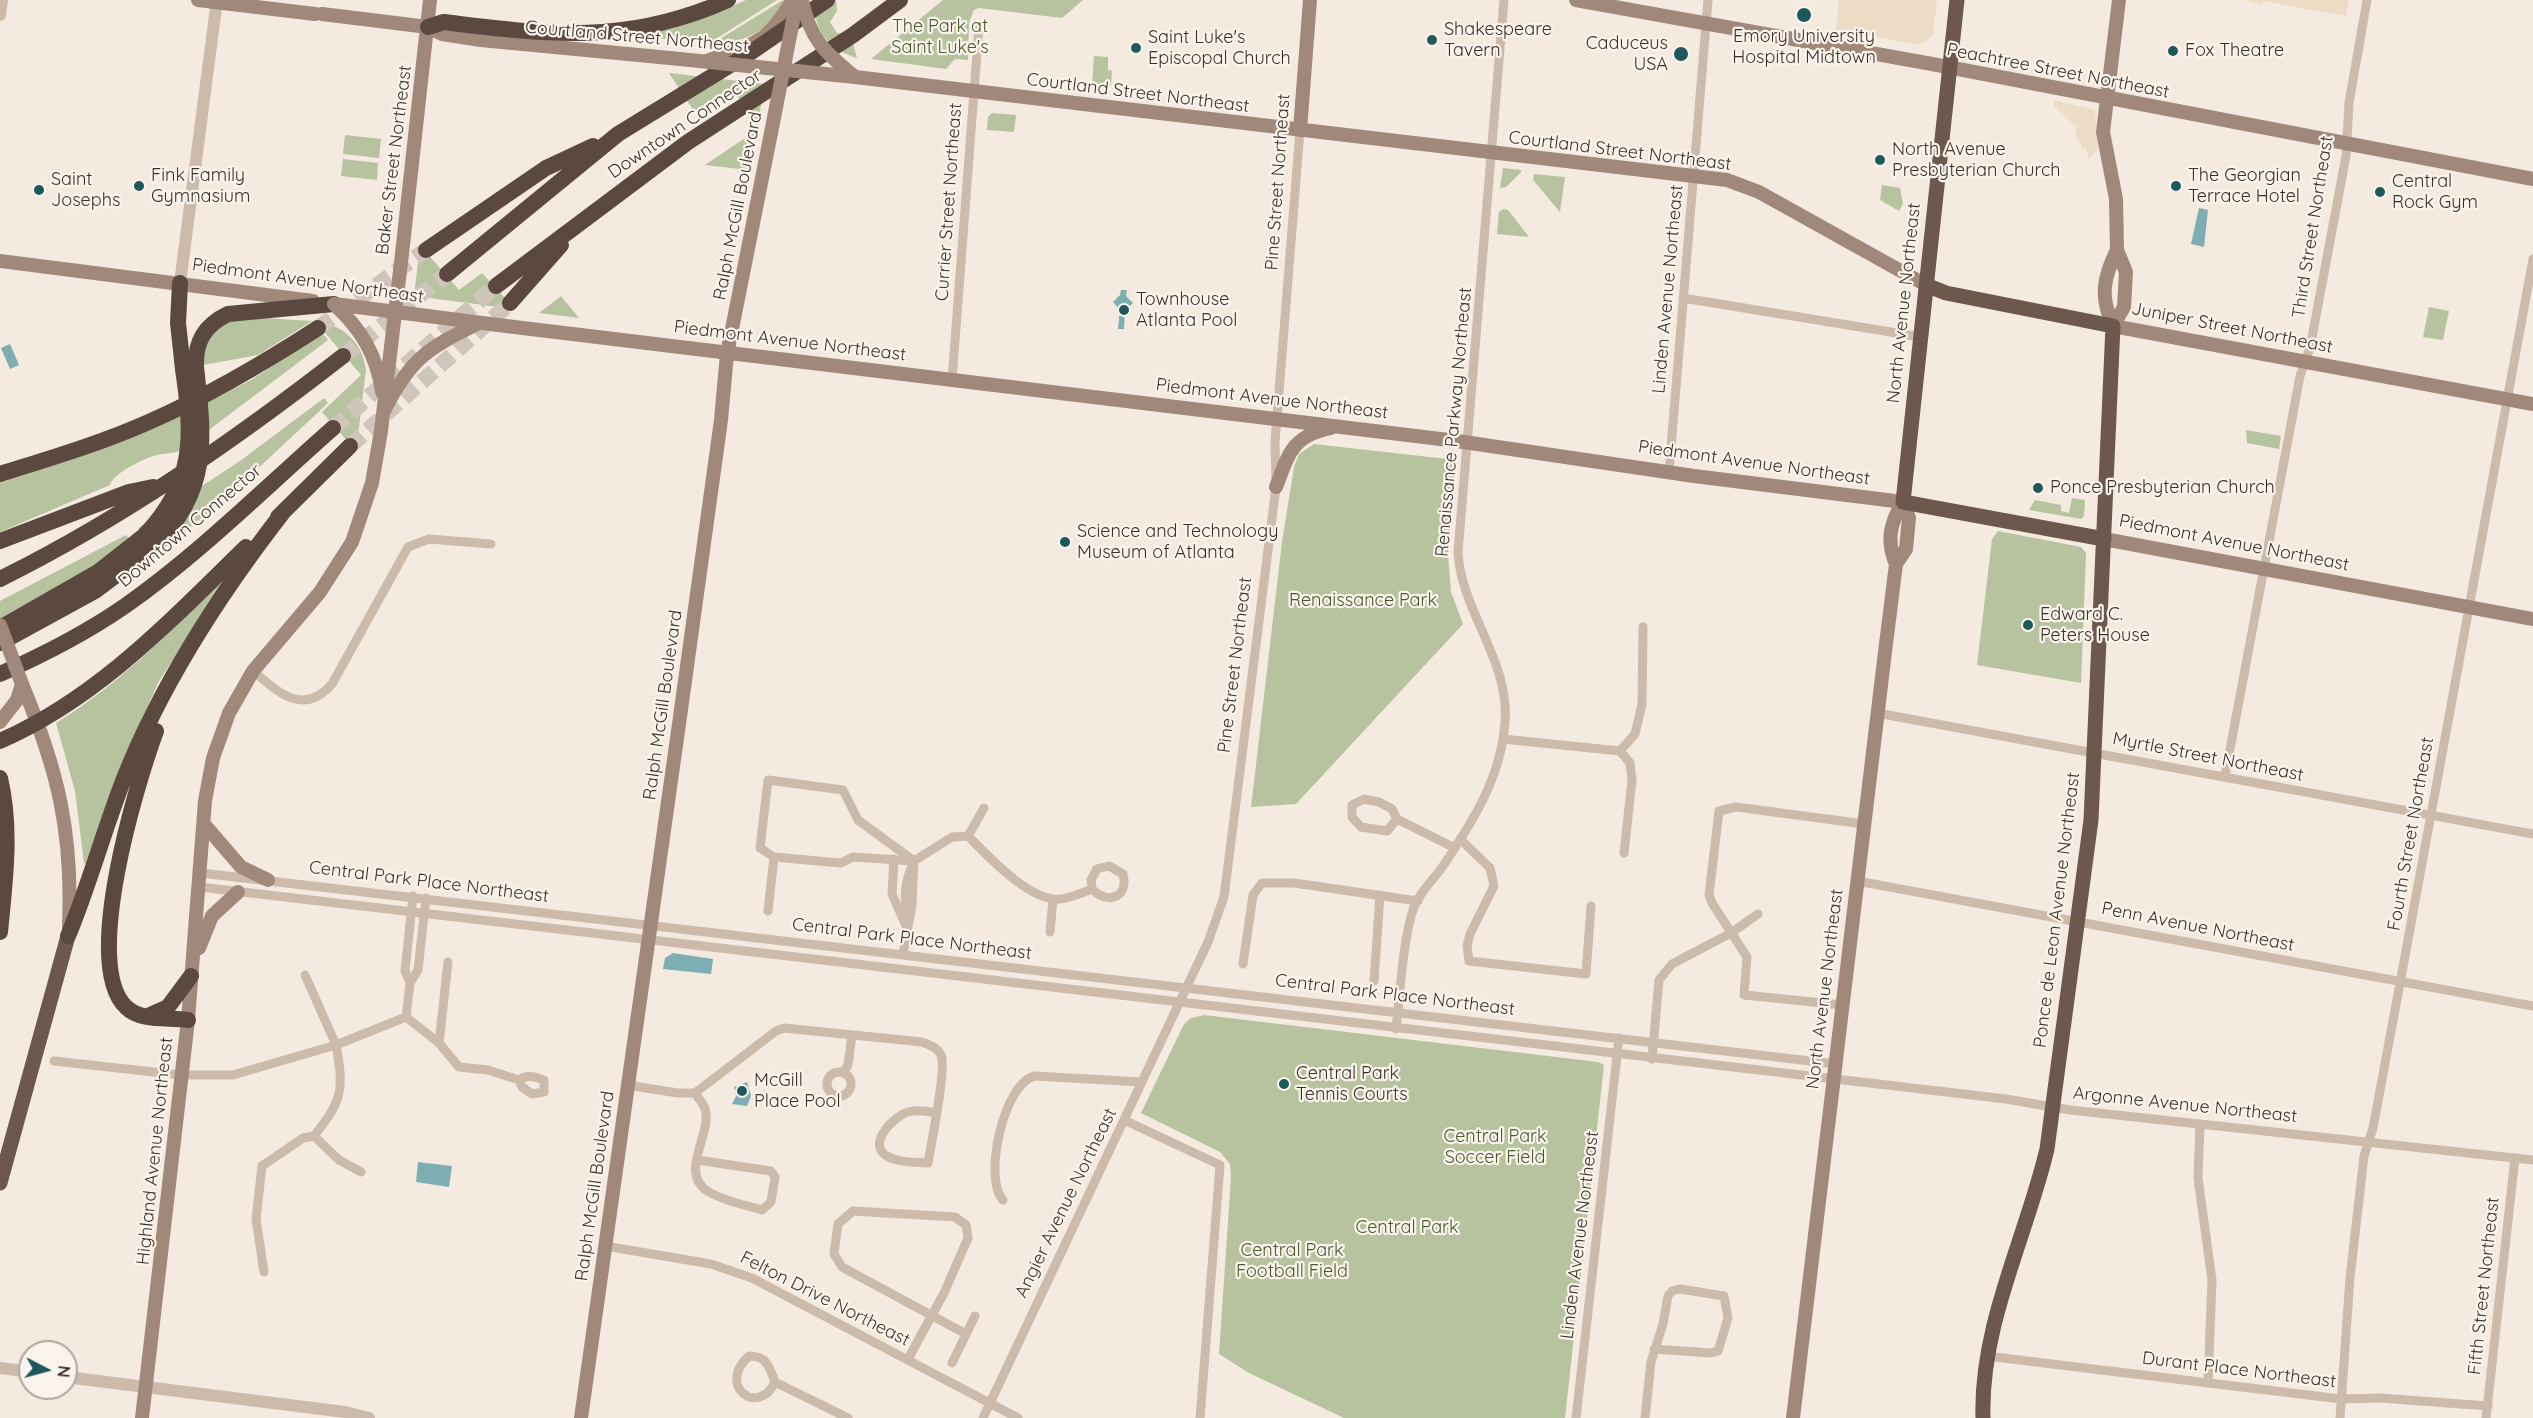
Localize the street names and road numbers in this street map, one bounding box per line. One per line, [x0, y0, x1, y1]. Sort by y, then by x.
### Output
street label: Courtland Street Northeast [524, 16, 750, 58]
street label: Peachtree Street Northeast [1945, 39, 2171, 103]
street label: Baker Street Northeast [372, 64, 416, 256]
street label: Downtown Connector [604, 65, 766, 183]
street label: Courtland Street Northeast [1025, 69, 1251, 117]
street label: Pine Street Northeast [1261, 93, 1295, 271]
street label: Currier Street Northeast [931, 102, 967, 302]
street label: Ralph McGill Boulevard [709, 110, 767, 302]
street label: Courtland Street Northeast [1507, 127, 1733, 175]
street label: Third Street Northeast [2288, 134, 2338, 320]
street label: Linden Avenue Northeast [1648, 184, 1688, 394]
street label: North Avenue Northeast [1883, 202, 1925, 404]
street label: Piedmont Avenue Northeast [191, 254, 425, 308]
street label: Renaissance Parkway Northeast [1431, 286, 1477, 558]
street label: Juniper Street Northeast [2129, 298, 2335, 358]
street label: Piedmont Avenue Northeast [673, 316, 907, 366]
street label: Piedmont Avenue Northeast [1155, 374, 1389, 424]
street label: Piedmont Avenue Northeast [1637, 436, 1871, 490]
street label: Downtown Connector [114, 460, 266, 592]
street label: Piedmont Avenue Northeast [2117, 510, 2351, 576]
street label: Pine Street Northeast [1213, 576, 1257, 754]
street label: Ralph McGill Boulevard [639, 609, 687, 801]
street label: Myrtle Street Northeast [2111, 728, 2305, 786]
street label: Fourth Street Northeast [2383, 735, 2439, 933]
street label: Ponce de Leon Avenue Northeast [2029, 771, 2085, 1049]
street label: Central Park Place Northeast [308, 857, 550, 907]
street label: North Avenue Northeast [1802, 888, 1848, 1090]
street label: Penn Avenue Northeast [2100, 898, 2296, 956]
street label: Central Park Place Northeast [791, 914, 1033, 964]
street label: Central Park Place Northeast [1274, 970, 1516, 1020]
street label: Highland Avenue Northeast [132, 1036, 178, 1266]
street label: Argonne Avenue Northeast [2072, 1082, 2298, 1128]
street label: Ralph McGill Boulevard [571, 1090, 619, 1282]
street label: Angier Avenue Northeast [1011, 1105, 1121, 1301]
street label: Linden Avenue Northeast [1557, 1130, 1603, 1340]
street label: Fifth Street Northeast [2464, 1196, 2504, 1376]
street label: Felton Drive Northeast [737, 1247, 913, 1351]
street label: Durant Place Northeast [2141, 1347, 2337, 1393]

